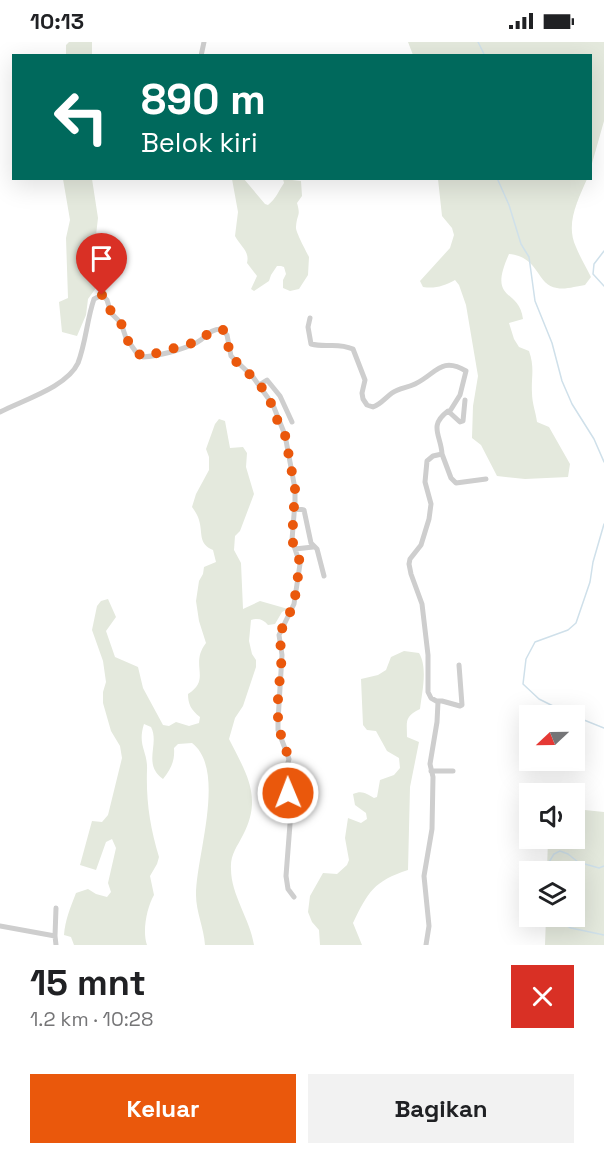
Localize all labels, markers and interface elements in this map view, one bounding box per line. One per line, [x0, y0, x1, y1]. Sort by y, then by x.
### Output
text: 10:13 [30, 7, 84, 35]
text: 890 m [141, 73, 266, 126]
icon: left [42, 78, 120, 156]
text: Belok kiri [141, 125, 258, 160]
pin [76, 233, 127, 295]
icon: arrive [85, 242, 118, 275]
north arrow [519, 705, 585, 771]
map controls [519, 705, 585, 927]
position arrow [256, 761, 320, 825]
button: sound [519, 783, 585, 849]
button: layers [519, 861, 585, 927]
text: 15 mnt [30, 960, 146, 1006]
button: close [511, 965, 574, 1028]
text: 1.2 km · 10:28 [30, 1006, 153, 1032]
button: Keluar [30, 1074, 296, 1143]
button: Bagikan [308, 1074, 574, 1143]

